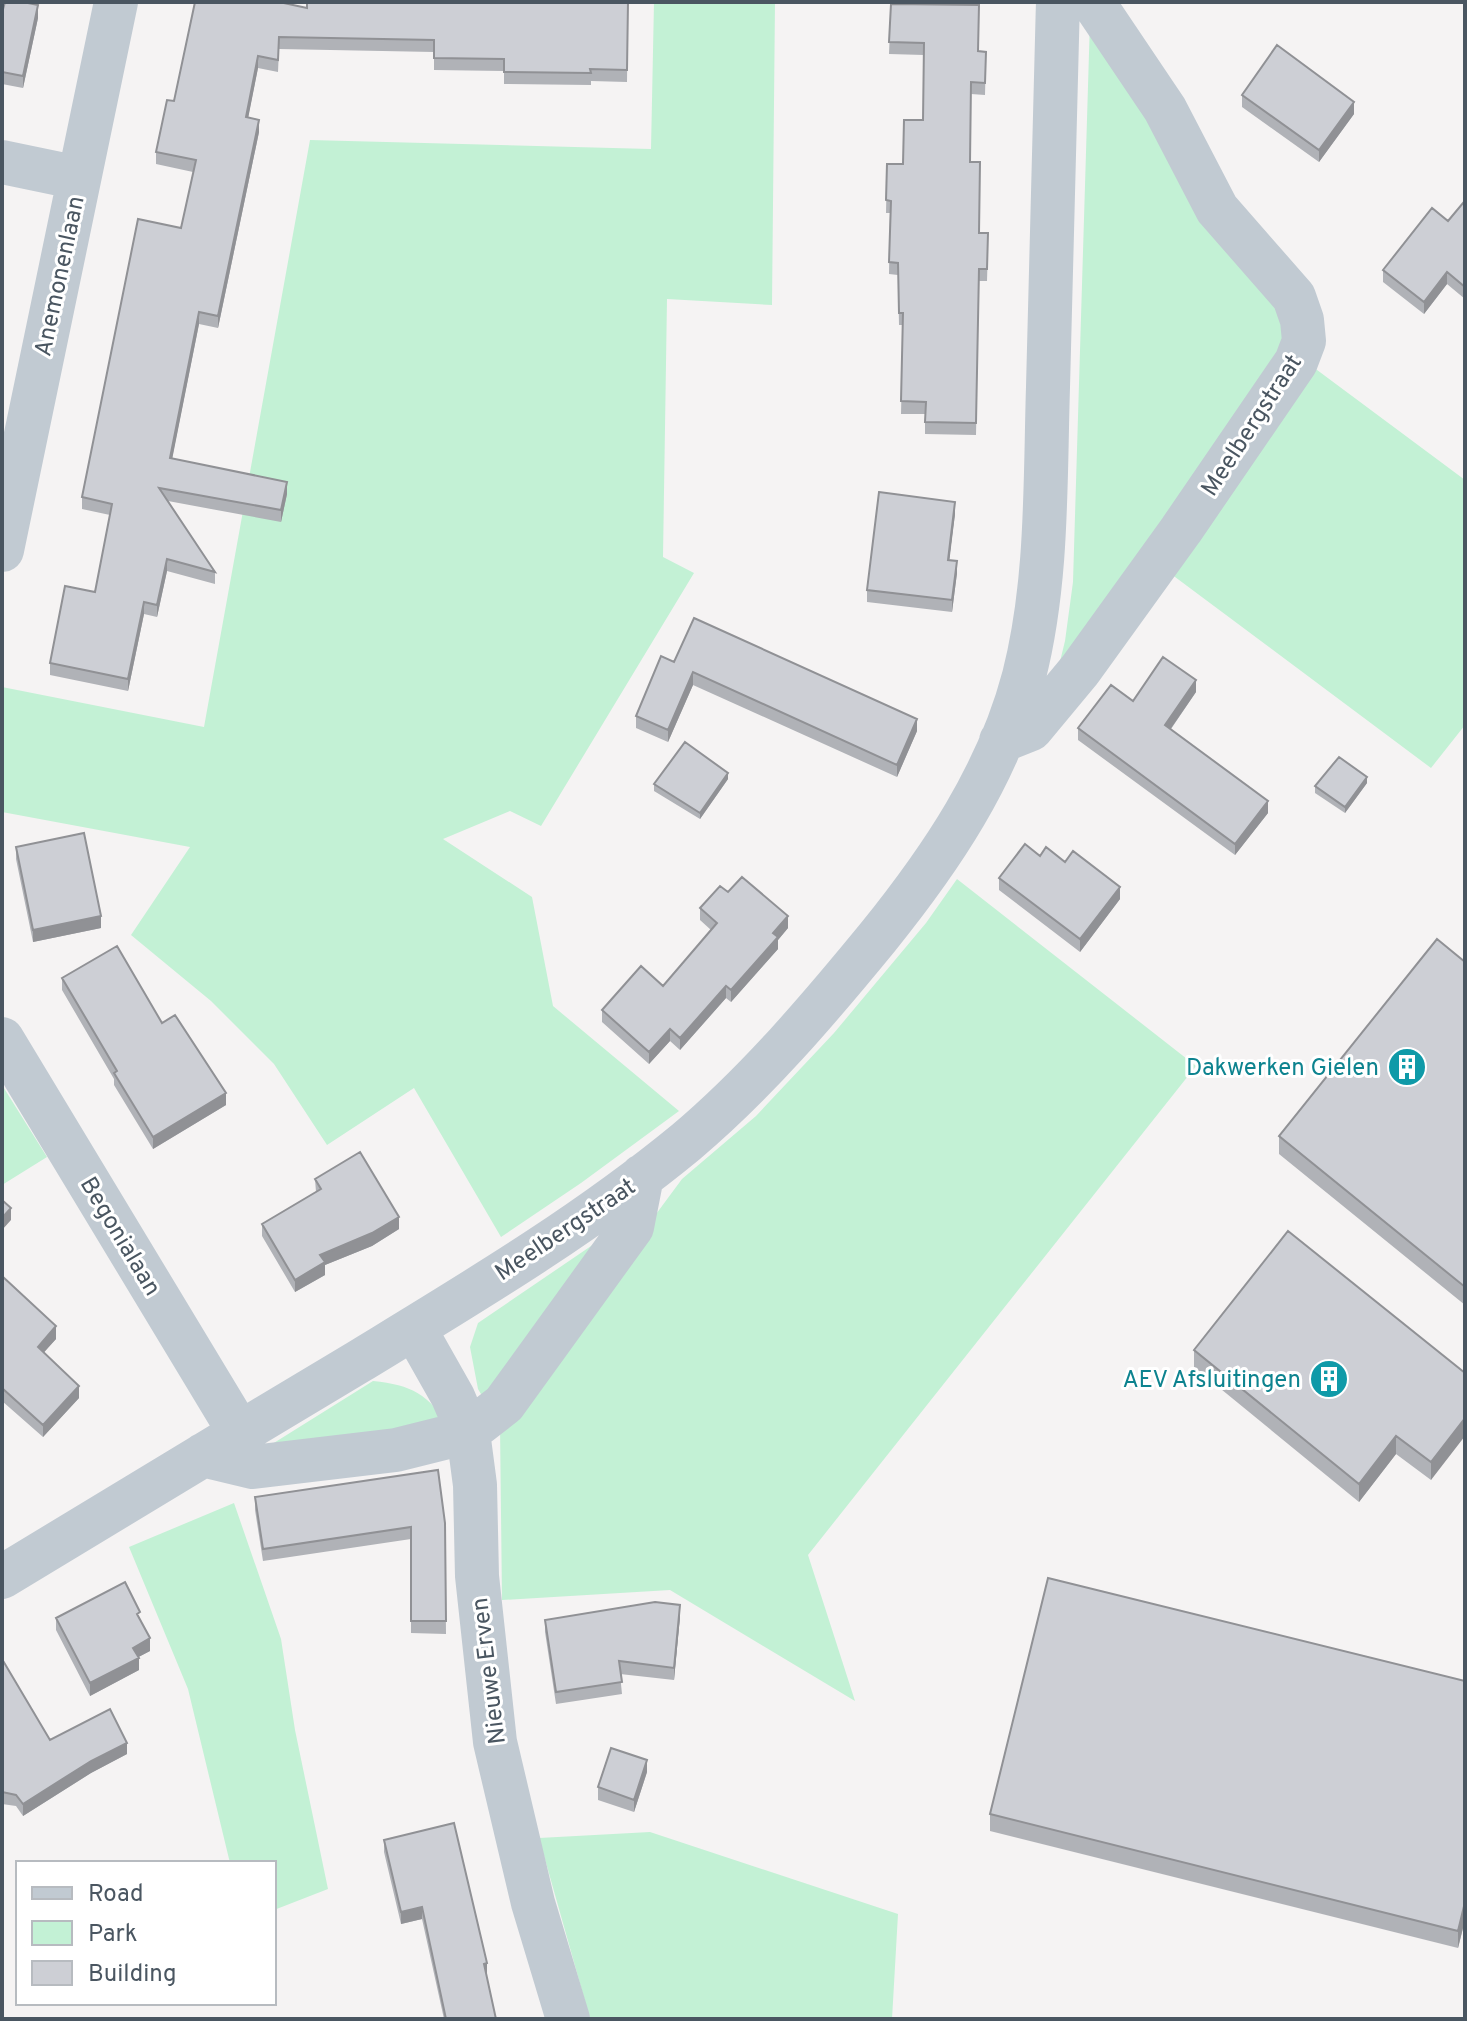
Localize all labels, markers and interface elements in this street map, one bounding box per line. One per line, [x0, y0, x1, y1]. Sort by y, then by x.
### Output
street label: Anemonenlaan [29, 193, 93, 359]
street label: Meelbergstraat [1196, 349, 1310, 503]
building icon: Dakwerken Gielen [1386, 1046, 1428, 1088]
place label: Dakwerken Gielen [1186, 1054, 1379, 1084]
street label: Begonialaan [72, 1172, 167, 1302]
street label: Meelbergstraat [490, 1173, 642, 1289]
building icon: AEV Afsluitingen [1308, 1358, 1350, 1400]
place label: AEV Afsluitingen [1123, 1366, 1301, 1396]
street label: Nieuwe Erven [466, 1596, 514, 1746]
legend [16, 1861, 276, 2005]
text: Road [88, 1880, 144, 1910]
text: Park [88, 1920, 138, 1950]
text: Building [88, 1960, 177, 1990]

